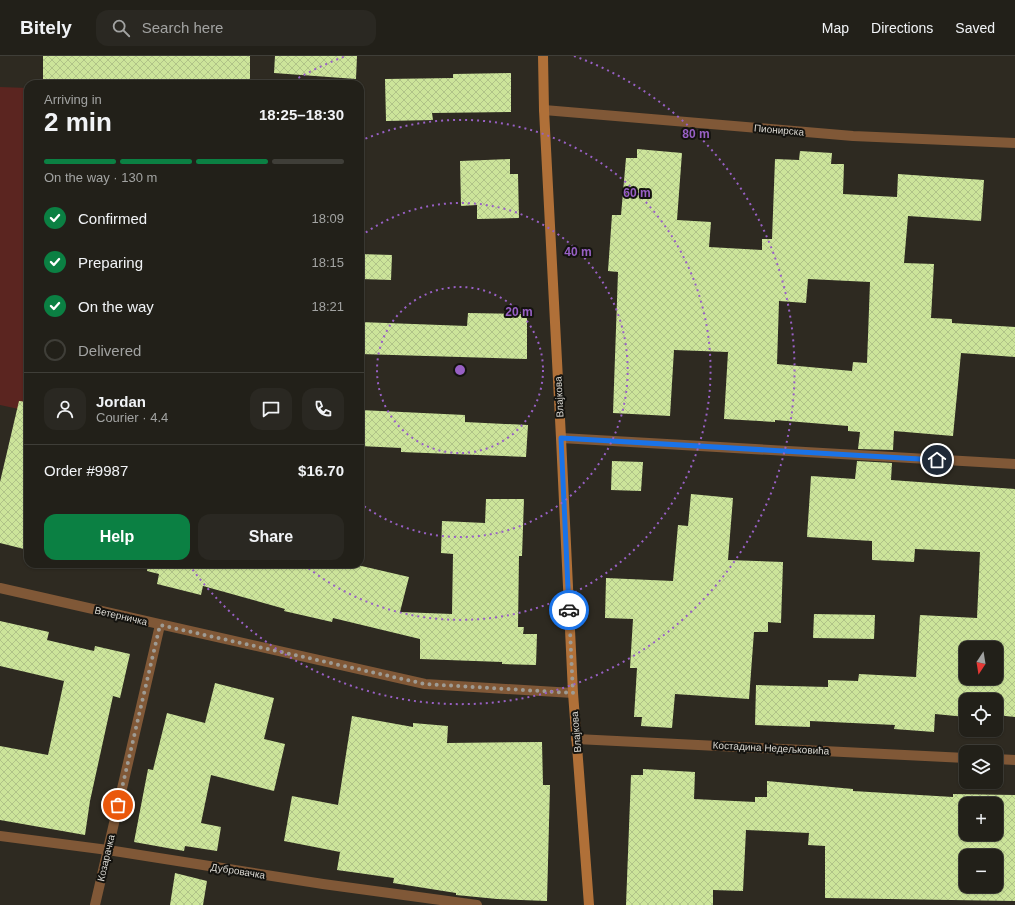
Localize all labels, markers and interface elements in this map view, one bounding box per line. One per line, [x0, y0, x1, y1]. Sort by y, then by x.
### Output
search box [96, 10, 376, 46]
text: Bitely [20, 17, 72, 38]
icon: search [110, 17, 132, 39]
text: Search here [142, 19, 223, 36]
text: Map [822, 20, 849, 36]
text: Directions [871, 20, 933, 36]
text: Saved [955, 20, 995, 36]
text: Arriving in [44, 92, 102, 107]
text: 18:25–18:30 [259, 106, 344, 123]
text: 2 min [44, 107, 112, 137]
street label: Пионирска [754, 122, 805, 138]
text: 80 m [682, 127, 710, 141]
text: On the way · 130 m [44, 170, 157, 185]
text: 60 m [623, 186, 651, 200]
icon: check [44, 207, 66, 229]
text: Confirmed [78, 210, 147, 227]
text: 18:09 [311, 211, 344, 226]
text: 40 m [564, 245, 592, 259]
icon: check [44, 251, 66, 273]
text: Preparing [78, 254, 143, 271]
text: 18:15 [311, 255, 344, 270]
icon: check [44, 295, 66, 317]
text: On the way [78, 298, 154, 315]
text: 18:21 [311, 299, 344, 314]
text: 20 m [505, 305, 533, 319]
text: Delivered [78, 342, 141, 359]
centre of rings [453, 363, 467, 377]
street label: Влајкова [552, 376, 566, 418]
button: person [44, 388, 86, 430]
button: chat [250, 388, 292, 430]
button: phone [302, 388, 344, 430]
text: Jordan [96, 393, 146, 410]
text: Courier · 4.4 [96, 410, 168, 425]
pin [920, 443, 954, 477]
icon: home [926, 449, 948, 471]
text: Order #9987 [44, 462, 128, 479]
text: $16.70 [298, 462, 344, 479]
button: Help [44, 514, 190, 560]
button: Share [198, 514, 344, 560]
courier [549, 590, 589, 630]
icon: car [558, 599, 580, 621]
street label: Ветерничка [93, 605, 149, 628]
north arrow [959, 641, 1003, 685]
map controls [959, 641, 1003, 893]
button: locate [959, 693, 1003, 737]
street label: Влајкова [569, 711, 583, 753]
street label: Костадина Недељковића [712, 739, 830, 757]
button: layers [959, 745, 1003, 789]
pin [101, 788, 135, 822]
icon: bag [107, 794, 129, 816]
button: + [959, 797, 1003, 841]
street label: Козарачка [95, 833, 117, 882]
button: − [959, 849, 1003, 893]
street label: Дубровачка [210, 861, 266, 881]

